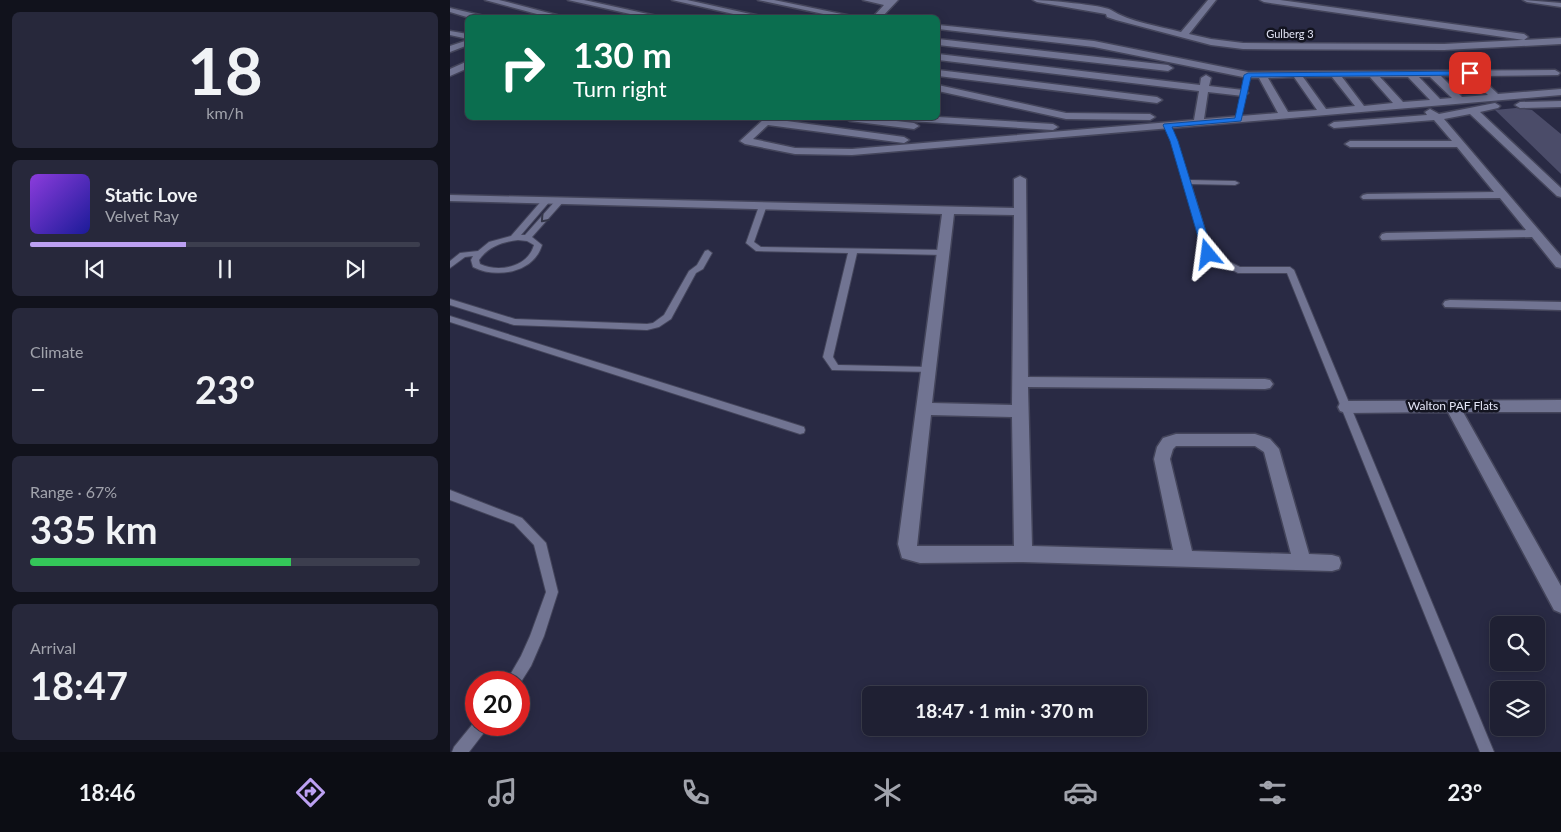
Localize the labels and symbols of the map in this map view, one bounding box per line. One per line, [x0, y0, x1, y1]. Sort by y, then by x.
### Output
street label: Gulberg 3 [1266, 27, 1314, 40]
pin [1449, 52, 1491, 94]
one-way arrow [540, 214, 549, 223]
position arrow [1181, 227, 1233, 279]
street label: Walton PAF Flats [1408, 398, 1498, 413]
speed limit sign: 20 [465, 671, 530, 736]

